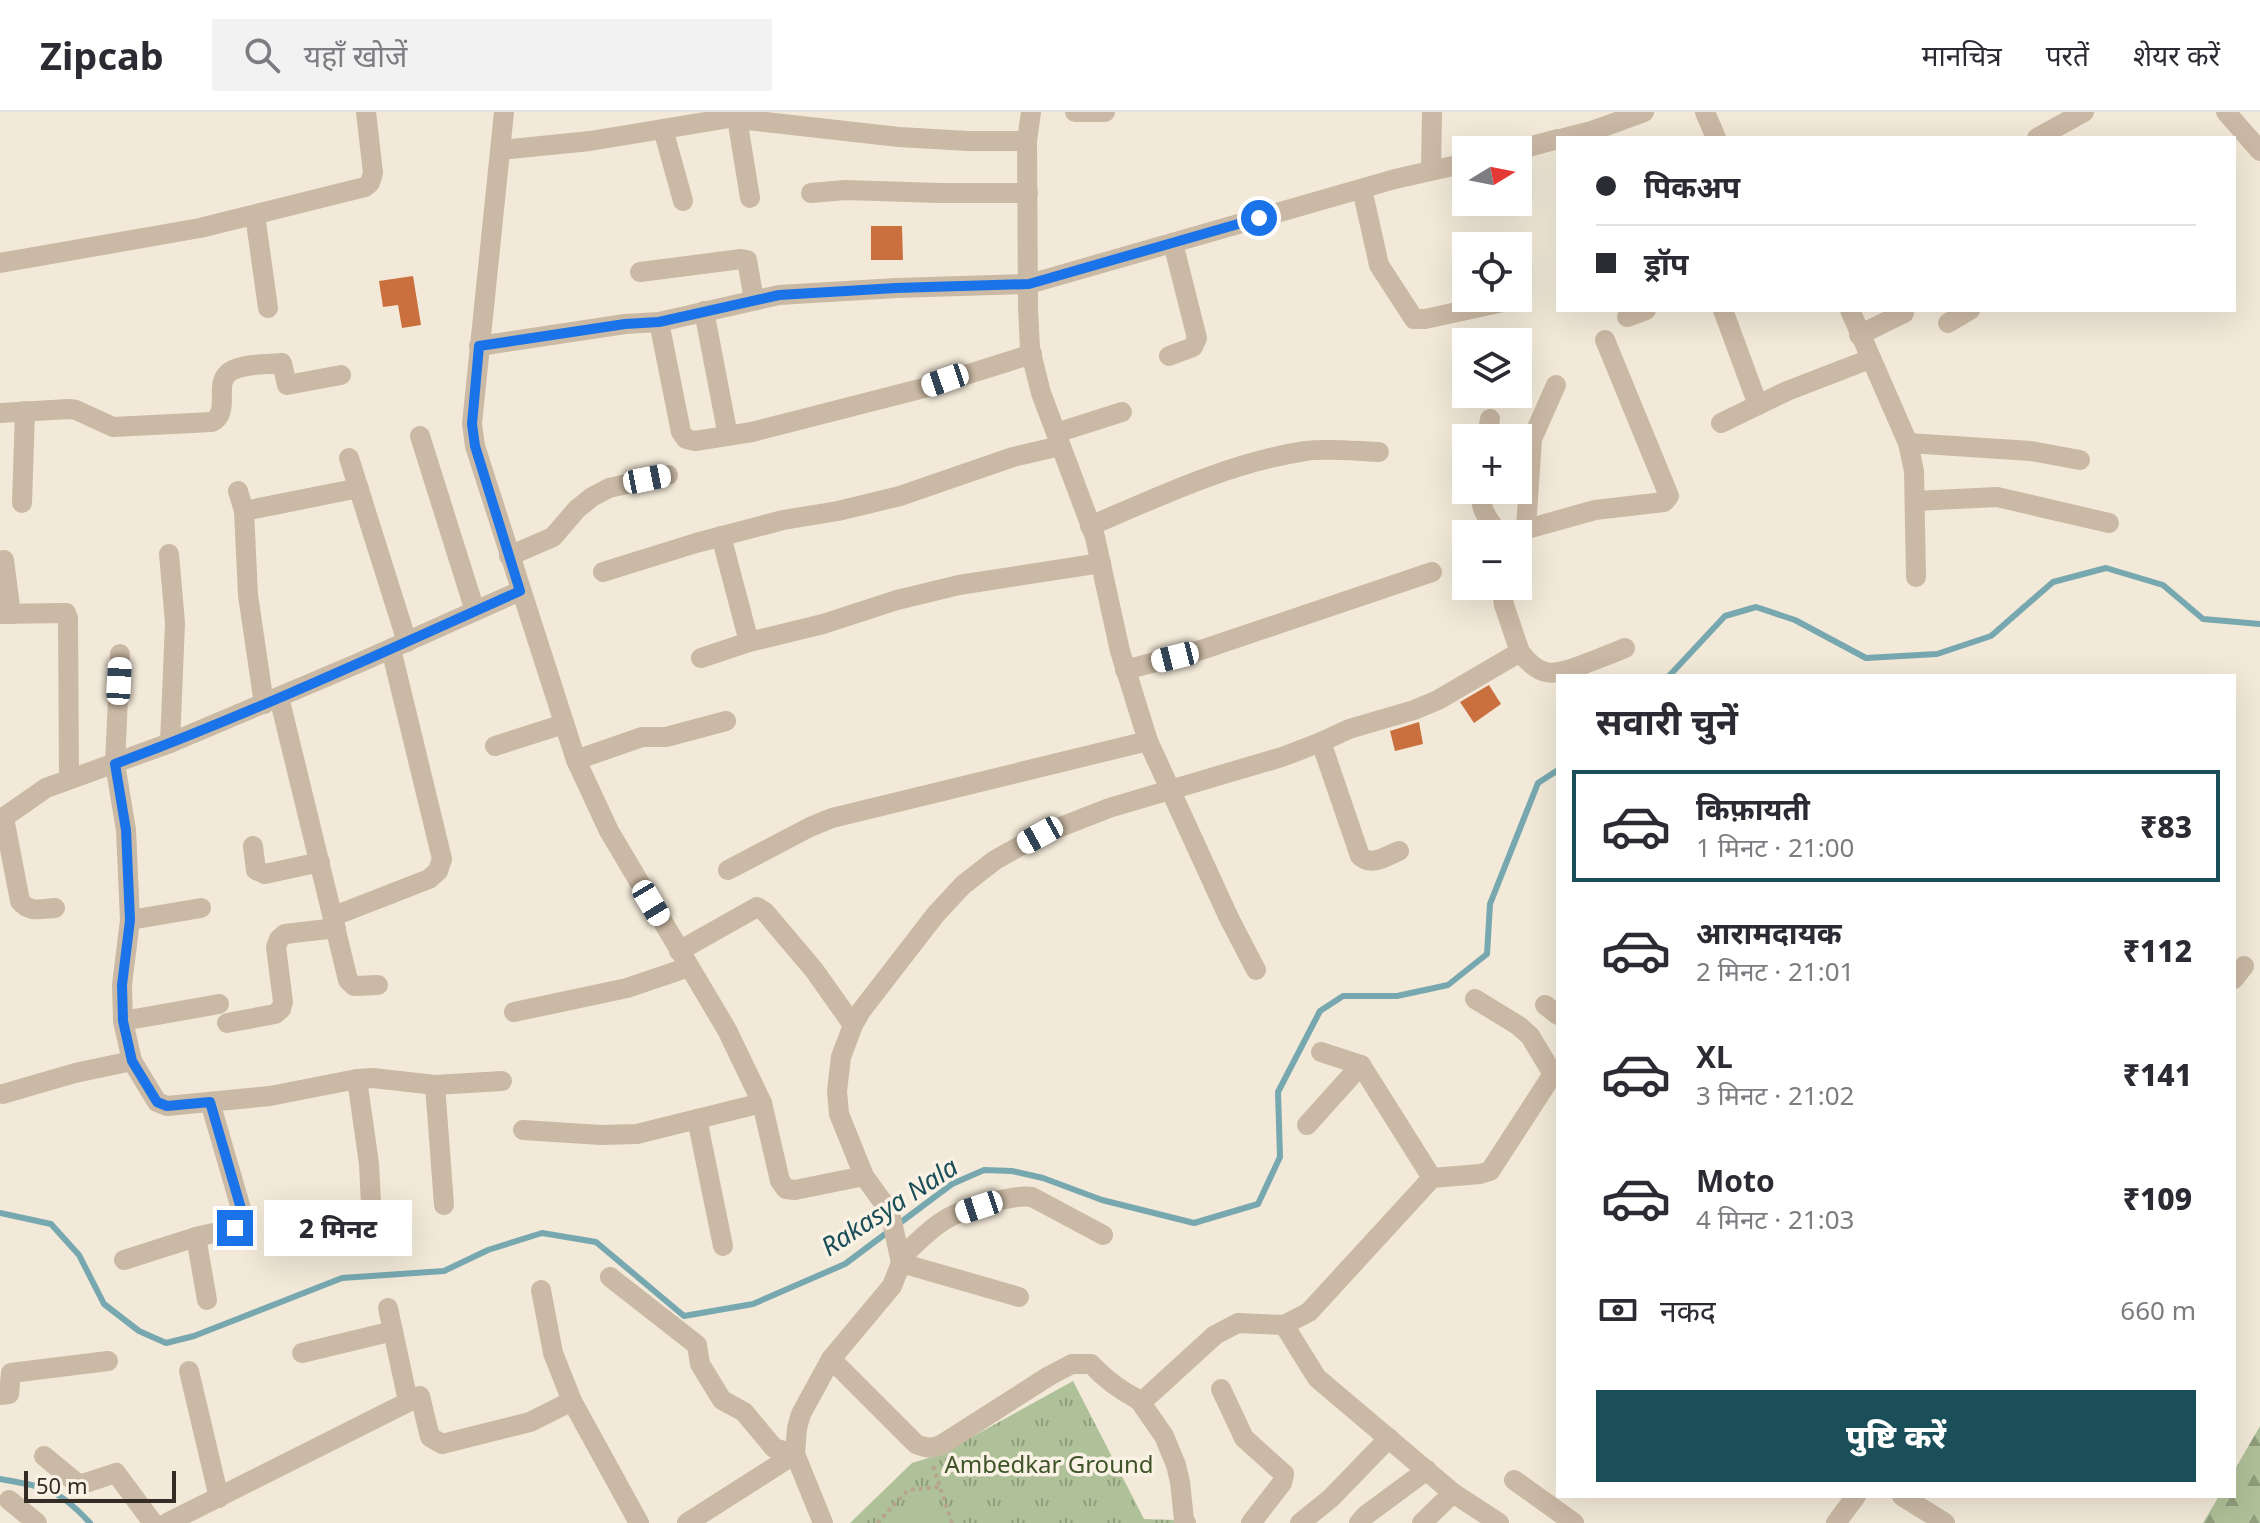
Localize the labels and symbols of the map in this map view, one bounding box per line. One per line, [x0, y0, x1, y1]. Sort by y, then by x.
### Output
north arrow [1452, 136, 1532, 216]
route start [1241, 200, 1277, 236]
car [918, 361, 972, 399]
car [621, 463, 673, 495]
car [1149, 640, 1201, 674]
car [106, 656, 132, 706]
car [1013, 813, 1067, 857]
car [628, 876, 674, 930]
water label: Rakasya Nala [813, 1148, 965, 1264]
car [952, 1188, 1006, 1226]
callout: 2 मिनट [263, 1200, 411, 1256]
route end [217, 1210, 253, 1246]
park label: Ambedkar Ground [944, 1447, 1154, 1480]
scale bar [24, 1467, 176, 1503]

